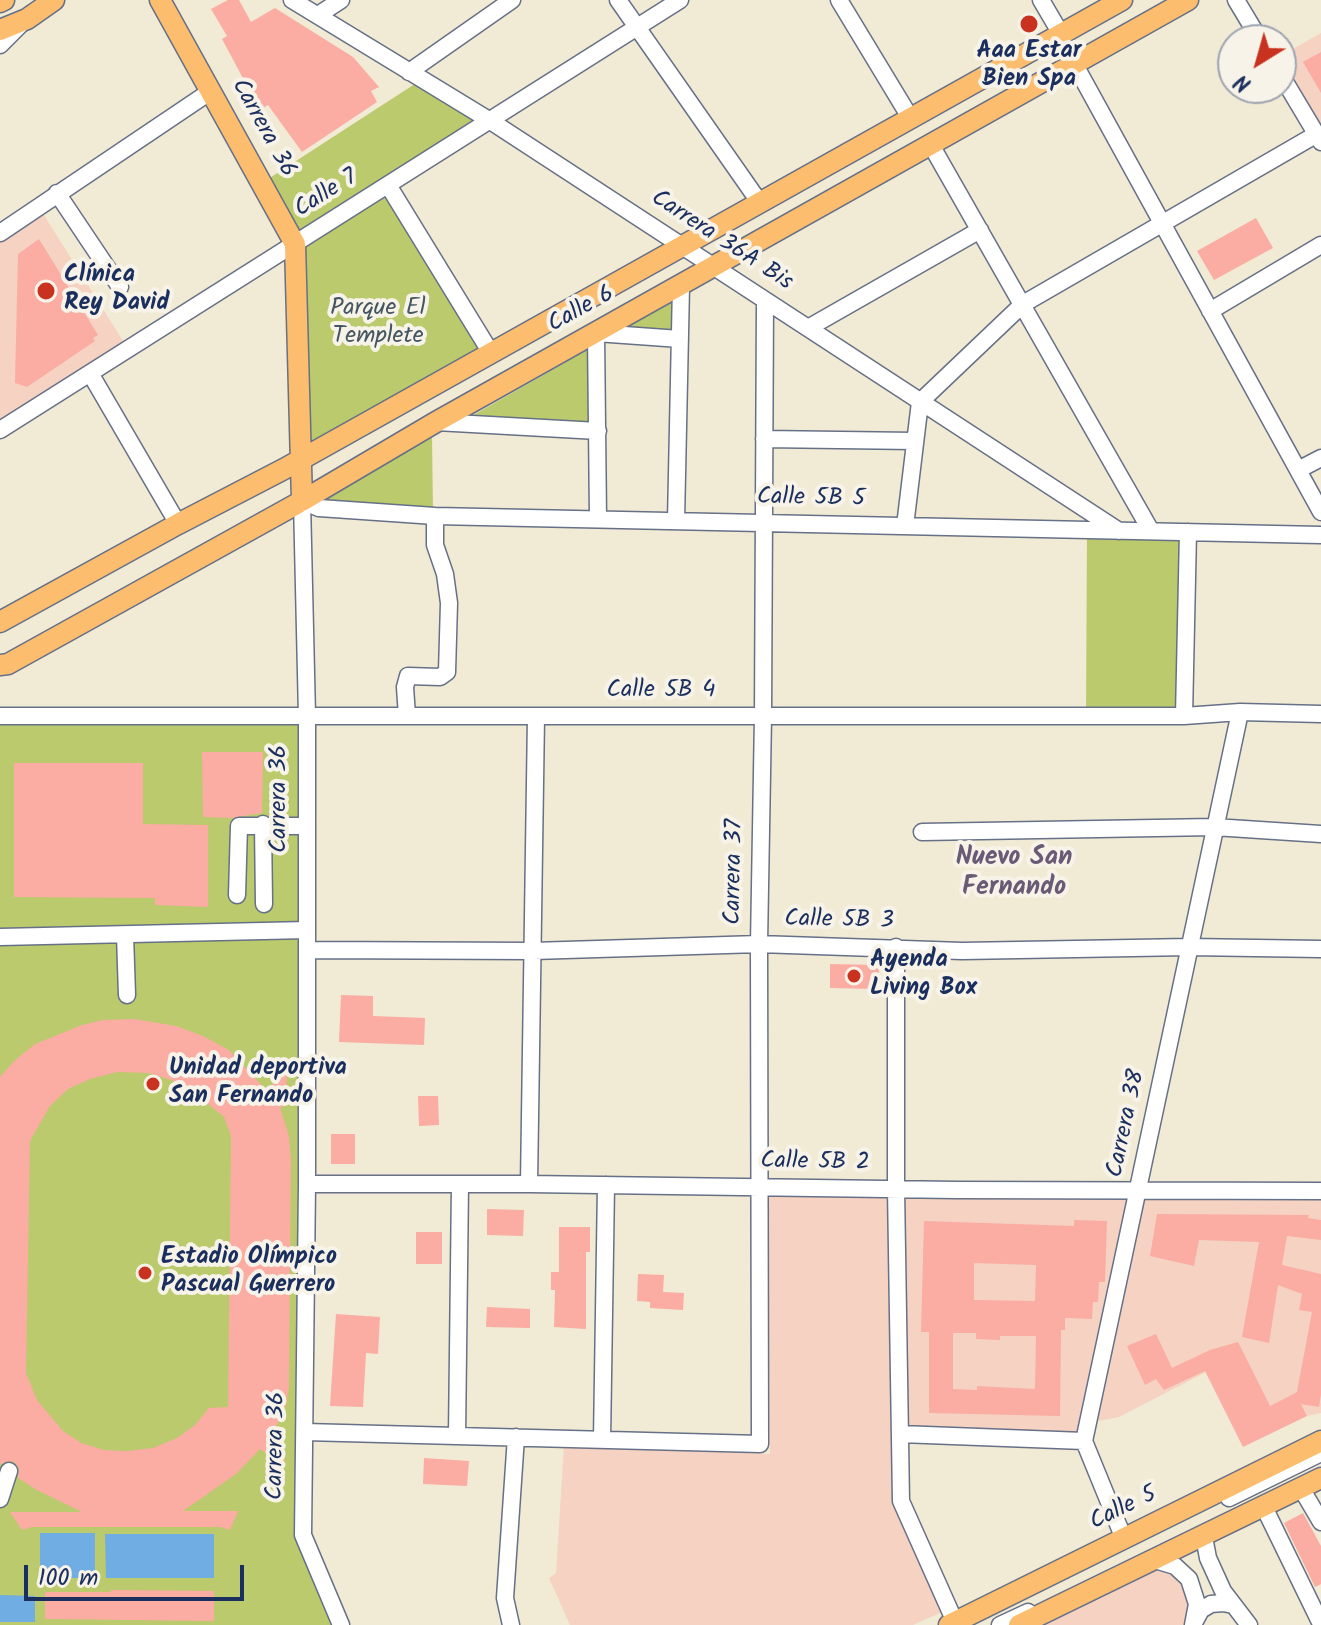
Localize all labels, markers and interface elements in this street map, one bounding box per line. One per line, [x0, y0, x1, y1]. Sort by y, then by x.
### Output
marker: Aaa Estar Bien Spa [1018, 13, 1040, 35]
north arrow [1217, 24, 1297, 104]
place label: Aaa Estar Bien Spa [976, 39, 1082, 95]
text: N [1227, 64, 1260, 100]
street label: Carrera 36 [223, 75, 301, 183]
street label: Calle 7 [290, 165, 364, 225]
street label: Carrera 36A Bis [645, 185, 797, 299]
place label: Clínica Rey David [64, 263, 169, 319]
marker: Clínica Rey David [35, 280, 57, 302]
street label: Calle 6 [544, 281, 620, 341]
park label: Parque El Templete [330, 296, 426, 352]
street label: Calle 5B 5 [757, 485, 865, 515]
street label: Calle 5B 4 [607, 678, 715, 706]
street label: Carrera 36 [267, 745, 295, 853]
street label: Carrera 37 [721, 819, 751, 925]
district label: Nuevo San Fernando [956, 844, 1072, 906]
street label: Calle 5B 3 [784, 907, 894, 937]
place label: Ayenda Living Box [870, 948, 977, 1004]
marker: Ayenda Living Box [845, 967, 863, 985]
place label: Unidad deportiva San Fernando [169, 1056, 347, 1112]
street label: Carrera 38 [1103, 1068, 1153, 1180]
marker: Unidad deportiva San Fernando [144, 1075, 162, 1093]
street label: Calle 5B 2 [760, 1149, 870, 1179]
place label: Estadio Olímpico Pascual Guerrero [161, 1245, 337, 1301]
marker: Estadio Olímpico Pascual Guerrero [136, 1264, 154, 1282]
street label: Carrera 36 [263, 1392, 293, 1500]
street label: Calle 5 [1086, 1482, 1162, 1538]
scale bar [28, 1549, 248, 1599]
text: 100 m [38, 1559, 98, 1598]

